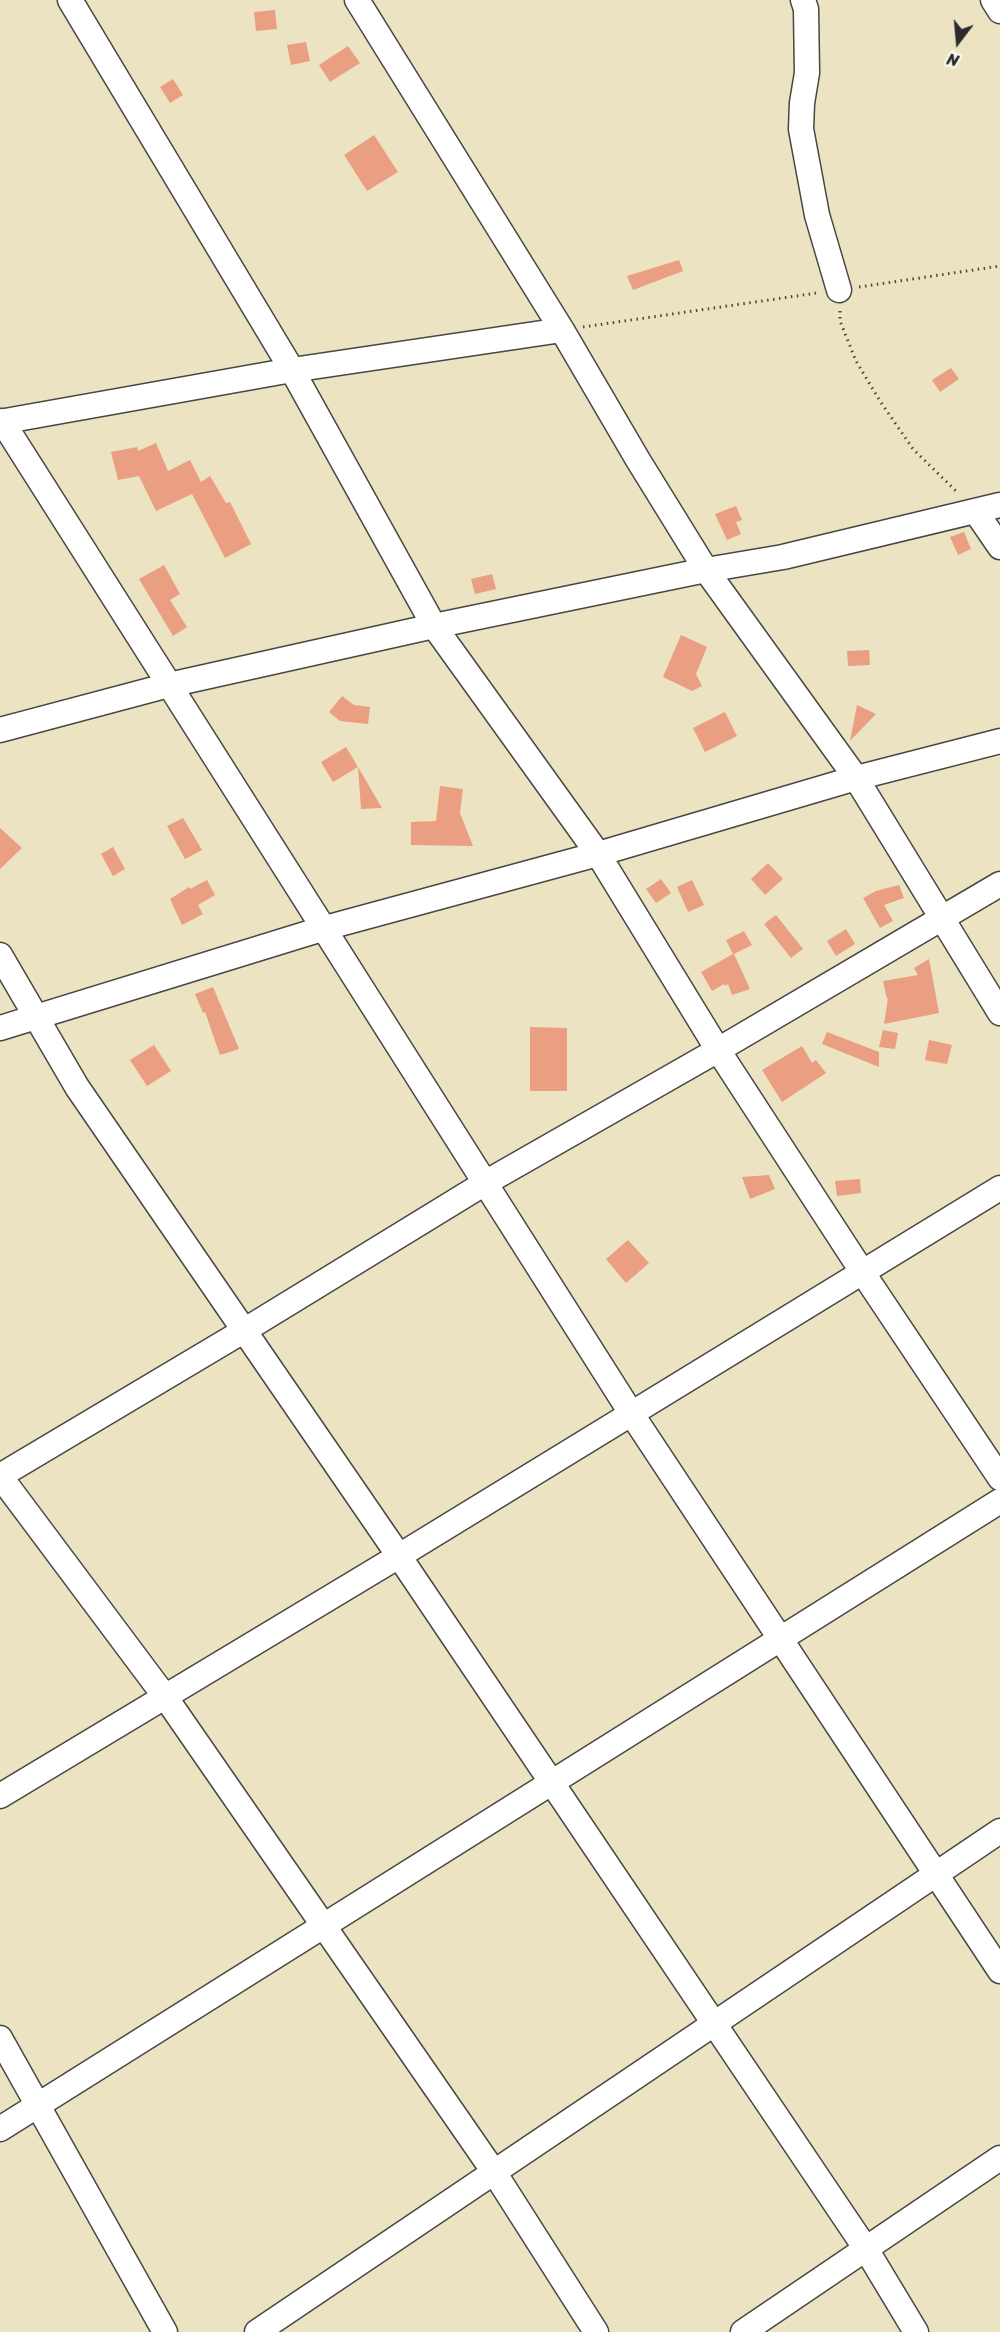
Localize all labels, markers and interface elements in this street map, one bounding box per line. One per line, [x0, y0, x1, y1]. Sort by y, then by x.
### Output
north arrow [928, 12, 988, 72]
text: N [944, 44, 962, 75]

